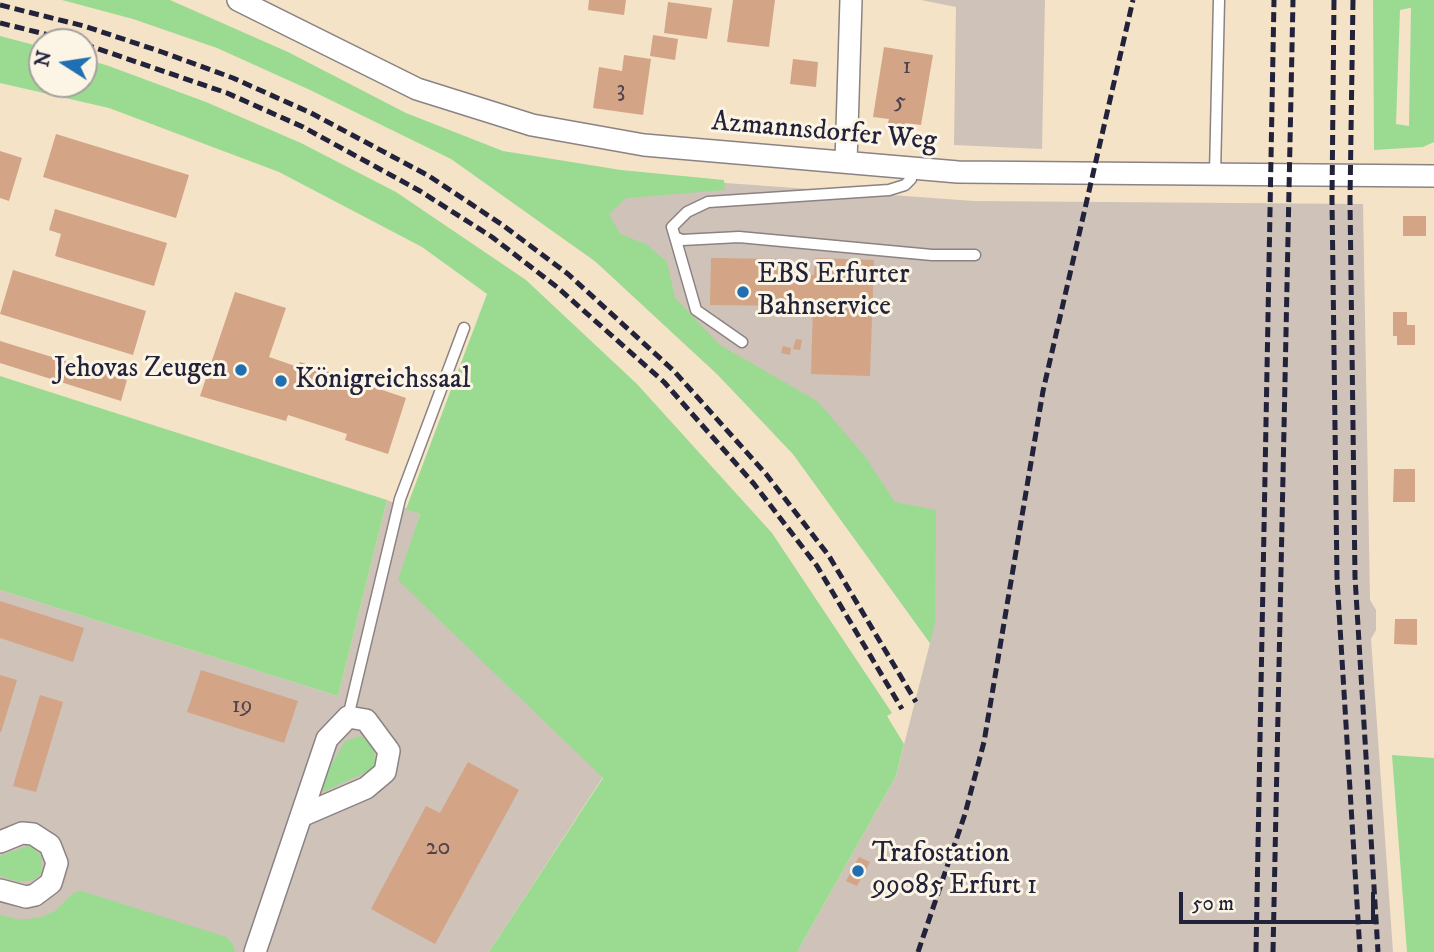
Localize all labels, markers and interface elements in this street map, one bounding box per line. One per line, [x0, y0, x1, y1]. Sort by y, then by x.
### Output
north arrow [28, 28, 98, 98]
text: N [31, 49, 57, 69]
house number: 1 [903, 54, 911, 82]
house number: 3 [617, 77, 625, 105]
house number: 5 [894, 89, 906, 117]
street label: Azmannsdorfer Weg [710, 106, 938, 160]
place label: EBS Erfurter Bahnservice [757, 259, 909, 325]
marker: EBS Erfurter Bahnservice [735, 284, 751, 300]
place label: Jehovas Zeugen [54, 353, 227, 387]
marker: Jehovas Zeugen [233, 362, 249, 378]
place label: Königreichssaal [295, 364, 470, 398]
marker: Königreichssaal [273, 373, 289, 389]
house number: 19 [232, 693, 252, 721]
house number: 20 [426, 835, 450, 863]
place label: Trafostation 99085 Erfurt 1 [872, 838, 1037, 904]
marker: Trafostation 99085 Erfurt 1 [850, 863, 866, 879]
scale bar [1182, 878, 1378, 922]
text: 50 m [1192, 891, 1234, 917]

